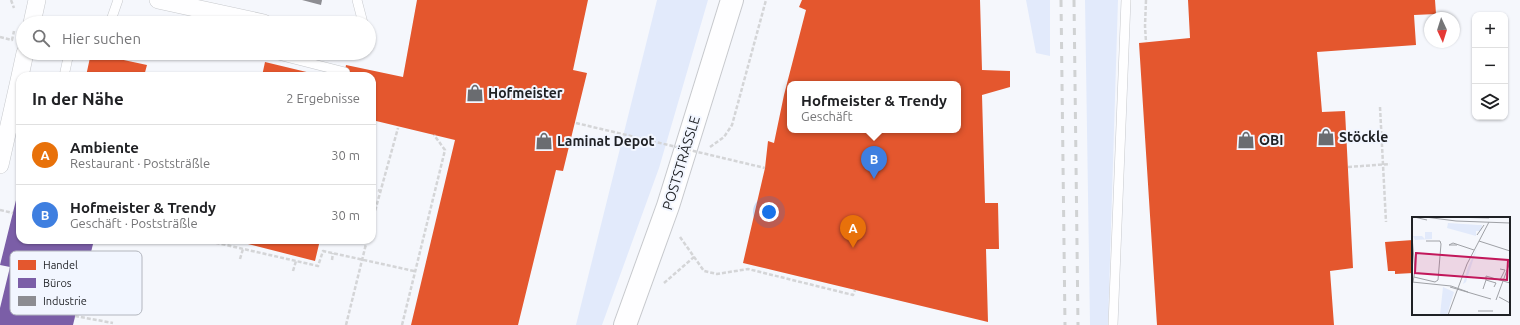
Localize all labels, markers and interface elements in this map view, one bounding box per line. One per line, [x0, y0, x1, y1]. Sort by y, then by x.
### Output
north arrow [1424, 12, 1460, 48]
map controls [1472, 12, 1508, 120]
button: + [1472, 12, 1508, 48]
search box [16, 16, 376, 60]
icon: search [30, 27, 52, 49]
text: Hier suchen [62, 30, 141, 47]
button: − [1472, 48, 1508, 84]
popup [787, 81, 961, 133]
shop icon: Hofmeister [465, 83, 485, 103]
button: layers [1472, 84, 1508, 120]
place label: Hofmeister [488, 85, 563, 101]
text: In der Nähe [32, 89, 124, 108]
text: 2 Ergebnisse [286, 91, 360, 105]
text: Hofmeister & Trendy [801, 92, 947, 109]
text: Geschäft [801, 109, 853, 123]
street label: POSTSTRÄSSLE [659, 114, 703, 212]
shop icon: Stöckle [1316, 127, 1336, 147]
place label: Stöckle [1339, 129, 1388, 145]
shop icon: OBI [1236, 130, 1256, 150]
shop icon: Laminat Depot [534, 131, 554, 151]
place label: OBI [1259, 132, 1284, 148]
place label: Laminat Depot [557, 133, 655, 149]
text: Ambiente [70, 139, 139, 156]
pin: B [861, 146, 887, 179]
text: A [40, 148, 50, 162]
text: 30 m [331, 148, 360, 162]
text: Restaurant · Poststräßle [70, 156, 210, 170]
text: Hofmeister & Trendy [70, 199, 216, 216]
your location [759, 202, 779, 222]
text: B [41, 208, 49, 222]
text: 30 m [331, 208, 360, 222]
pin: A [840, 215, 866, 248]
text: Geschäft · Poststräßle [70, 216, 198, 230]
inset map [1412, 217, 1510, 315]
legend [10, 251, 142, 315]
text: Handel [43, 259, 78, 271]
text: Büros [43, 277, 72, 289]
text: Industrie [43, 295, 87, 307]

